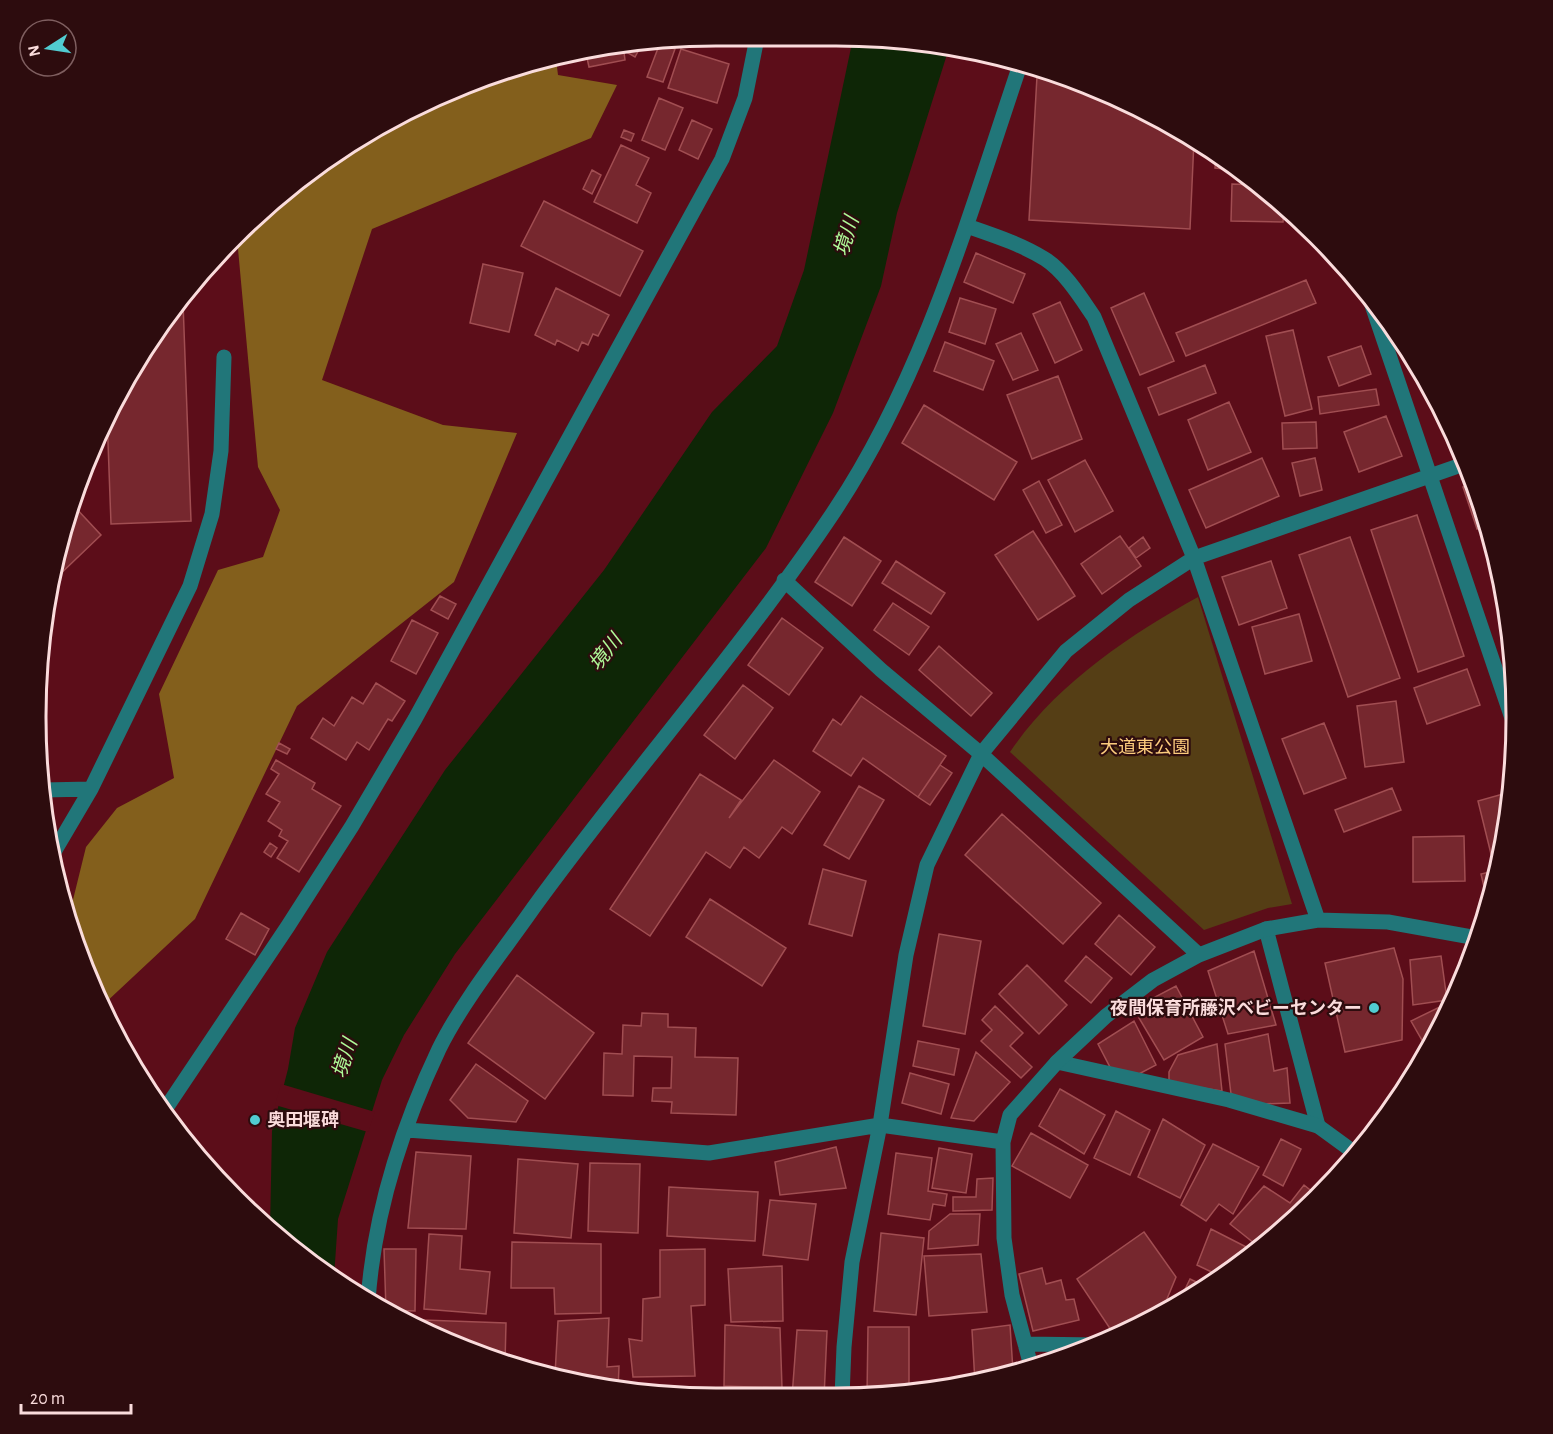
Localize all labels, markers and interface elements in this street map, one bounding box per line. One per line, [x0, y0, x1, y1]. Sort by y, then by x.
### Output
north arrow [18, 18, 78, 78]
text: N [25, 44, 43, 58]
water label: 境川 [831, 212, 863, 258]
water label: 境川 [585, 629, 627, 675]
park label: 大道東公園 [1100, 737, 1190, 757]
place label: 夜間保育所藤沢ベビーセンター [1110, 998, 1362, 1018]
marker: 夜間保育所藤沢ベビーセンター [1367, 1001, 1381, 1015]
water label: 境川 [328, 1034, 361, 1080]
place label: 奥田堰碑 [267, 1110, 339, 1130]
marker: 奥田堰碑 [248, 1113, 262, 1127]
scale bar [21, 1377, 130, 1415]
text: 20 m [30, 1390, 65, 1408]

